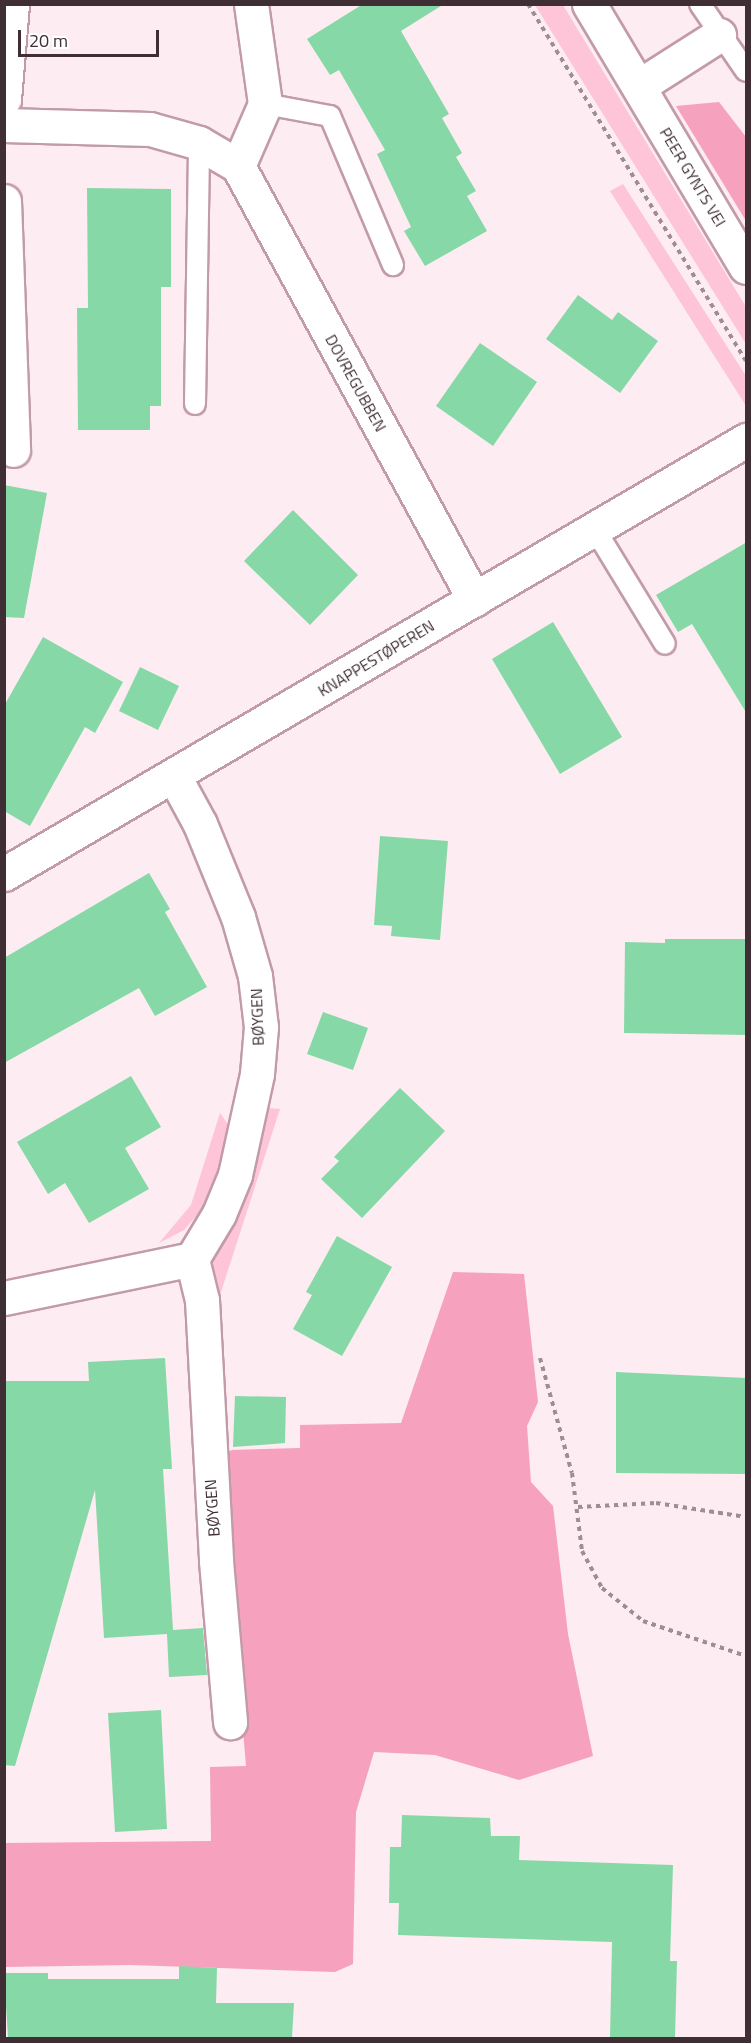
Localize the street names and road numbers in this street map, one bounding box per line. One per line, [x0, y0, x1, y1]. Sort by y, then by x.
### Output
street label: PEER GYNTS VEI [656, 124, 730, 230]
street label: DOVREGUBBEN [321, 331, 391, 435]
street label: KNAPPESTØPEREN [314, 616, 438, 700]
street label: BØYGEN [246, 988, 268, 1046]
street label: BØYGEN [200, 1479, 224, 1537]

